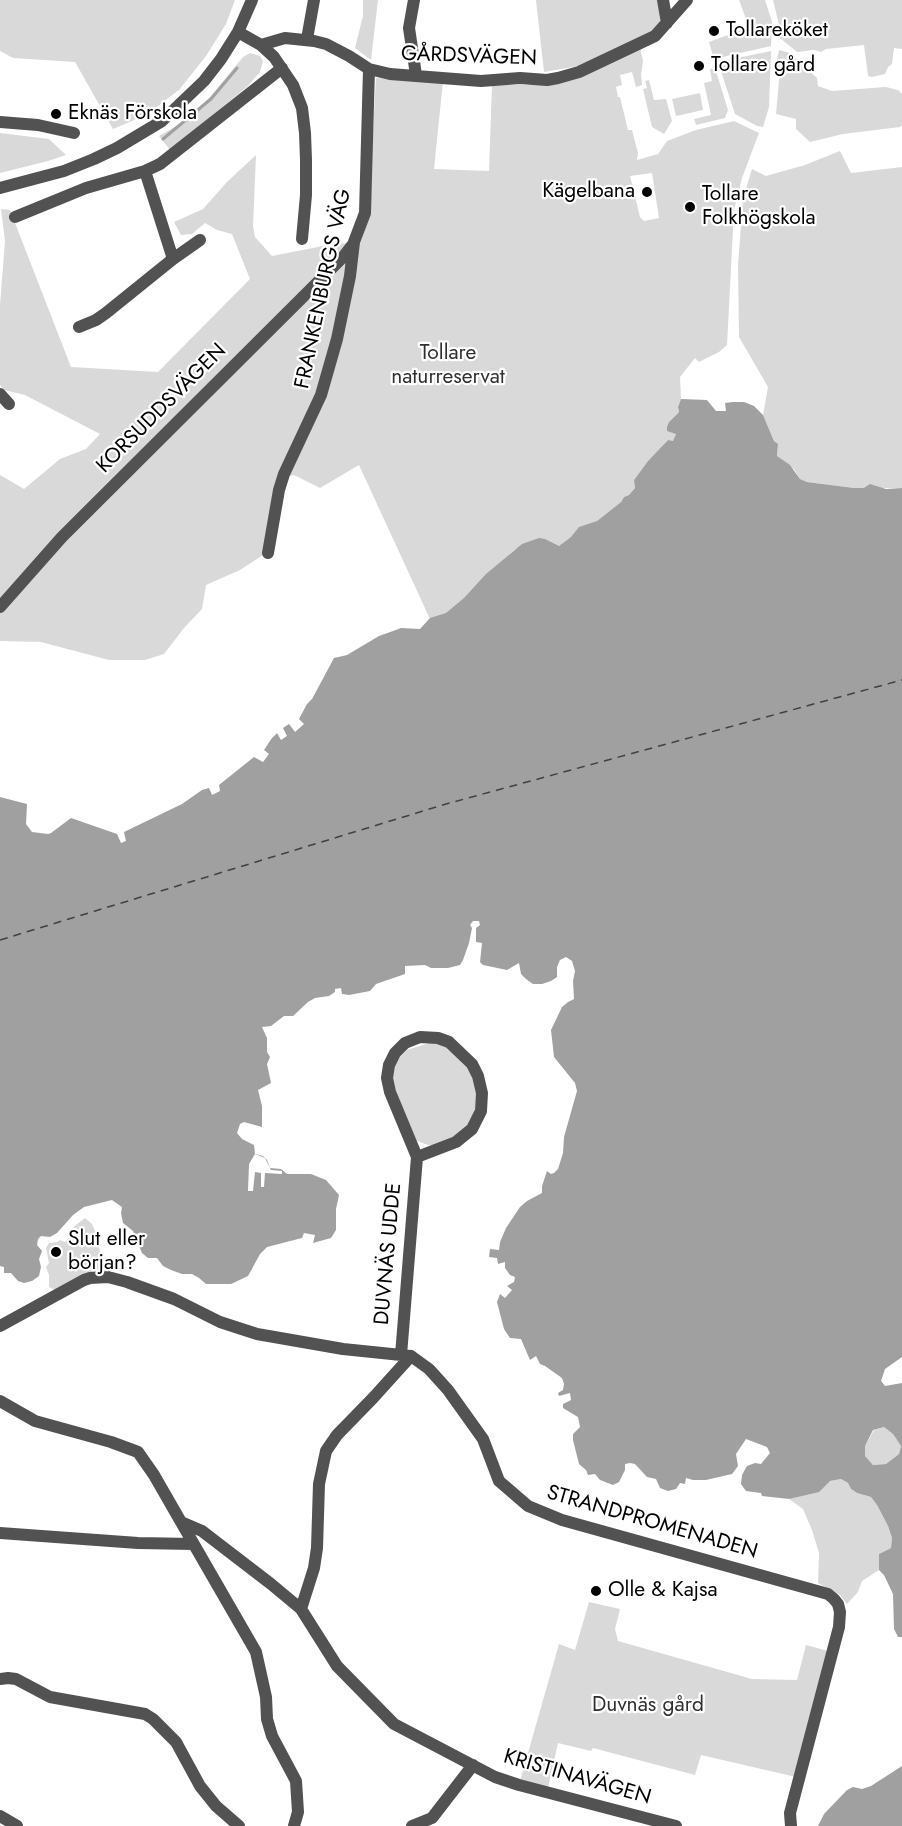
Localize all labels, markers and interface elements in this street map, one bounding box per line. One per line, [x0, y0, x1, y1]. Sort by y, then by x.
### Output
place label: Tollareköket [726, 18, 828, 44]
marker: Tollareköket [707, 24, 721, 38]
street label: GÅRDSVÄGEN [401, 42, 537, 72]
place label: Tollare gård [711, 53, 815, 79]
marker: Tollare gård [692, 59, 706, 73]
place label: Eknäs Förskola [68, 101, 197, 127]
marker: Eknäs Förskola [49, 107, 63, 121]
place label: Kägelbana [542, 179, 635, 205]
place label: Tollare Folkhögskola [702, 182, 816, 232]
marker: Kägelbana [640, 185, 654, 199]
street label: FRANKENBURGS VÄG [290, 187, 358, 391]
marker: Tollare Folkhögskola [683, 200, 697, 214]
street label: KORSUDDSVÄGEN [92, 339, 232, 479]
park label: Tollare naturreservat [391, 341, 505, 391]
street label: DUVNÄS UDDE [370, 1182, 408, 1326]
place label: Slut eller början? [68, 1227, 145, 1277]
marker: Slut eller början? [49, 1245, 63, 1259]
street label: STRANDPROMENADEN [544, 1481, 760, 1565]
place label: Olle & Kajsa [608, 1578, 718, 1604]
marker: Olle & Kajsa [589, 1584, 603, 1598]
park label: Duvnäs gård [592, 1693, 704, 1719]
street label: KRISTINAVÄGEN [500, 1745, 654, 1811]

